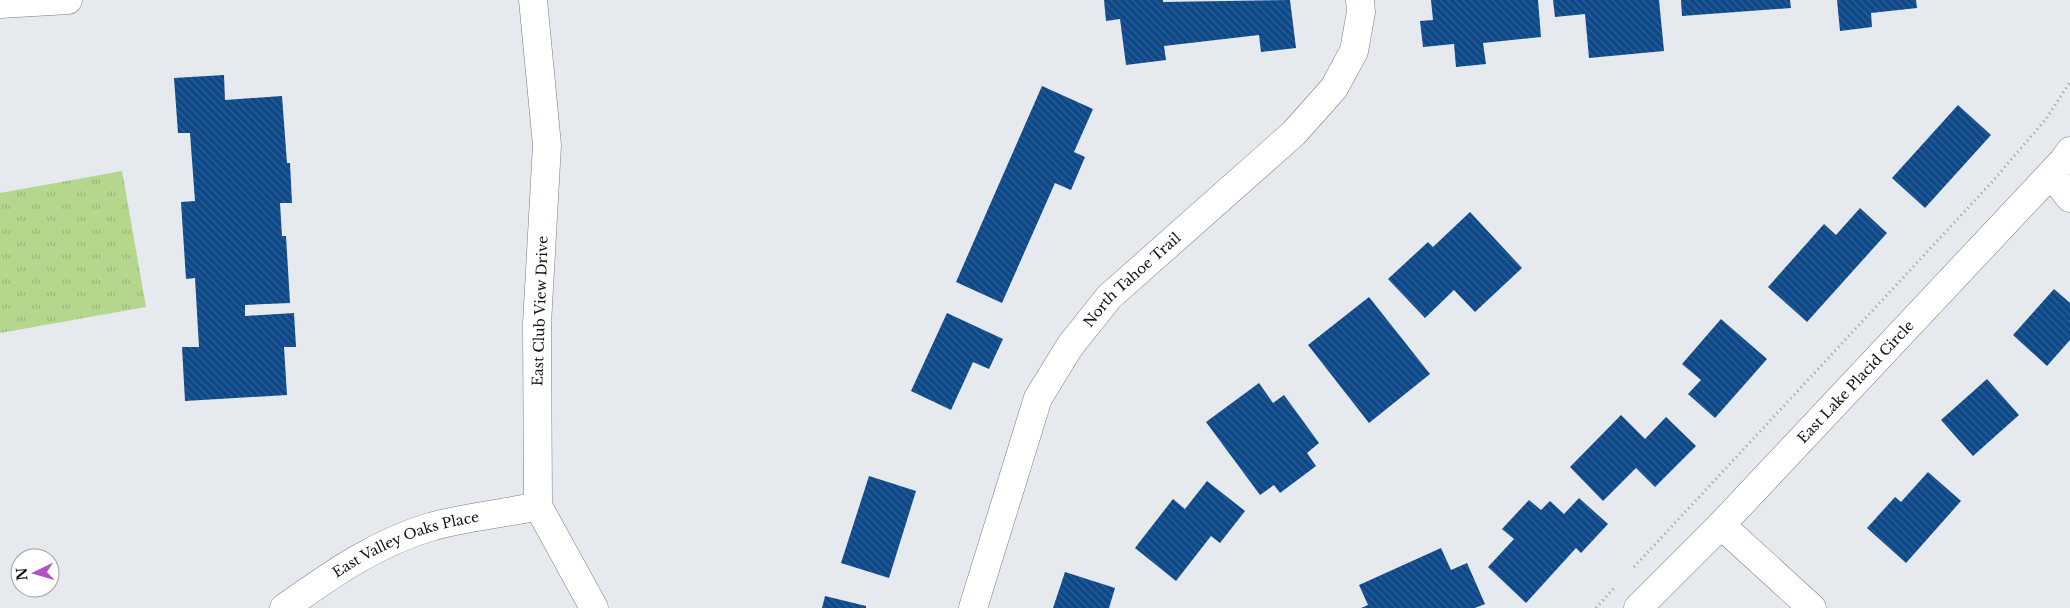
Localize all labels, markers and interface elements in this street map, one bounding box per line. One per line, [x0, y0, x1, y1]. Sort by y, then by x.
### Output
street label: North Tahoe Trail [1080, 228, 1185, 331]
street label: East Club View Drive [528, 236, 552, 386]
street label: East Lake Placid Circle [1794, 316, 1918, 447]
street label: East Valley Oaks Place [329, 508, 480, 581]
north arrow [10, 548, 60, 598]
text: N [13, 567, 32, 581]

